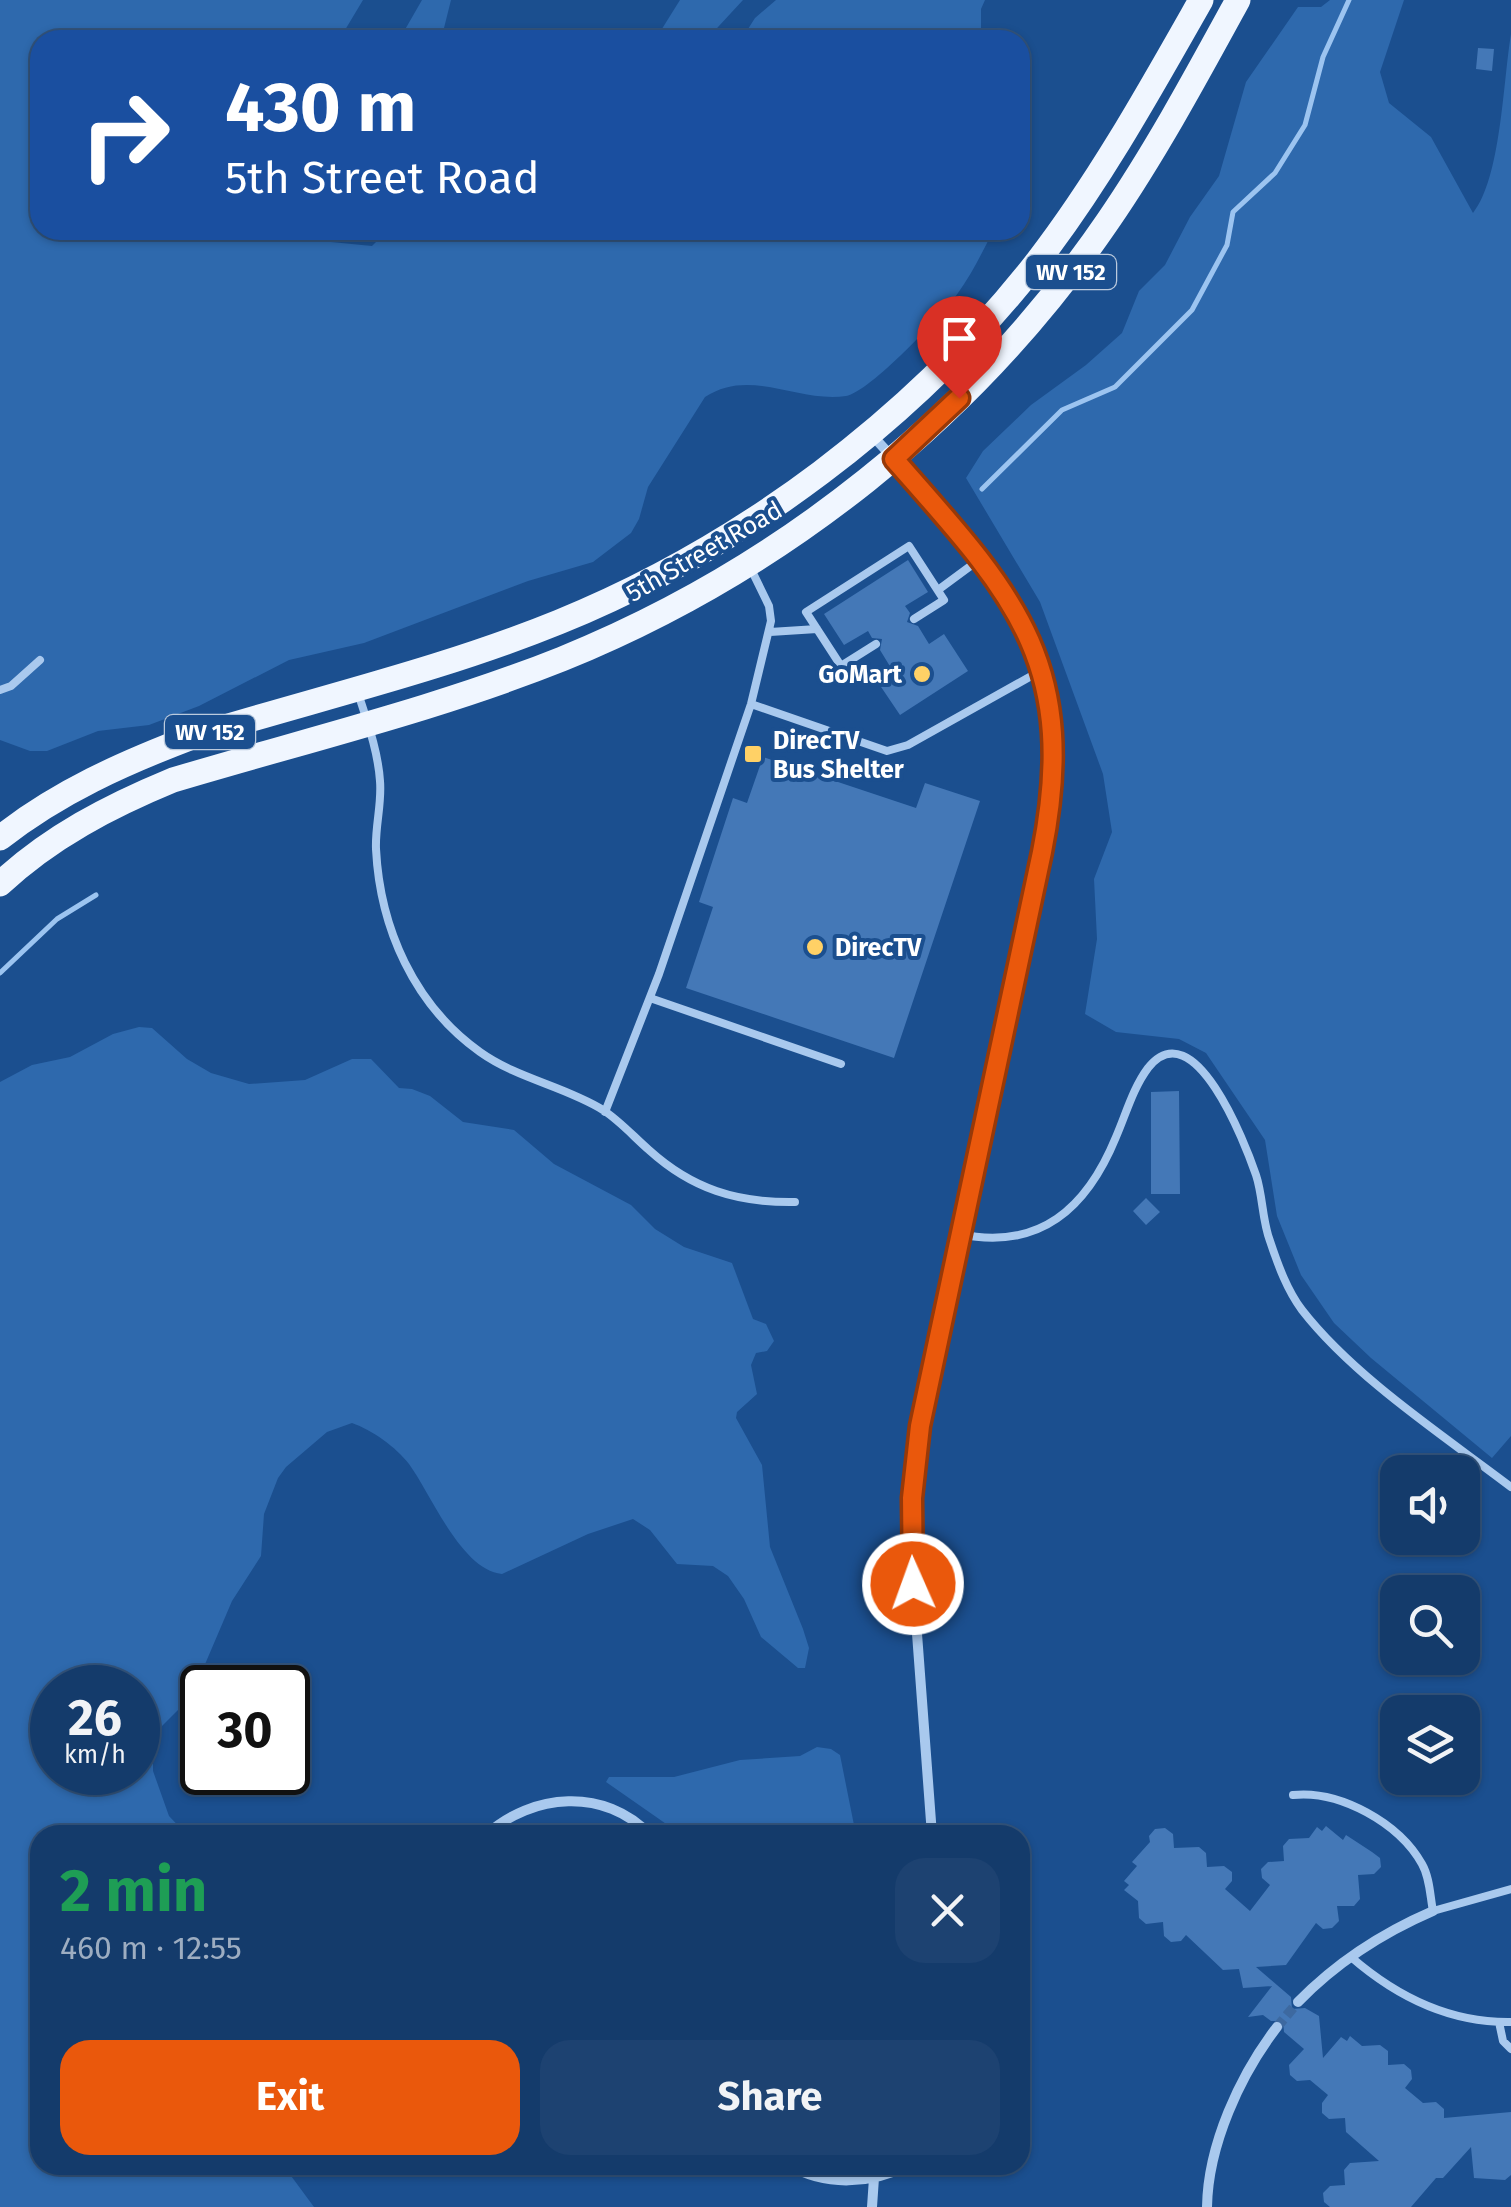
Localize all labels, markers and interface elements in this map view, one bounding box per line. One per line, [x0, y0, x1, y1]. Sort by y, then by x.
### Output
text: 430 m [225, 66, 417, 150]
icon: right [60, 70, 190, 200]
text: 5th Street Road [225, 151, 540, 205]
road number: WV 152 [1026, 255, 1116, 289]
pin [917, 296, 1002, 399]
icon: arrive [932, 311, 987, 366]
street label: 5th Street Road [621, 495, 788, 609]
place label: GoMart [818, 660, 902, 690]
marker: GoMart [911, 663, 933, 685]
road number: WV 152 [165, 715, 255, 749]
place label: DirecTV Bus Shelter [773, 726, 905, 785]
marker: DirecTV Bus Shelter [742, 743, 764, 765]
place label: DirecTV [835, 933, 922, 963]
marker: DirecTV [804, 936, 826, 958]
map controls [1380, 1455, 1480, 1795]
button: sound [1380, 1455, 1480, 1555]
position arrow [861, 1532, 965, 1636]
button: search [1380, 1575, 1480, 1675]
speed limit sign: 30 [180, 1665, 310, 1795]
text: 26 [68, 1688, 122, 1748]
button: layers [1380, 1695, 1480, 1795]
text: km/h [64, 1740, 126, 1770]
text: 2 min [60, 1855, 207, 1927]
button: close [895, 1858, 1000, 1963]
text: 460 m · 12:55 [60, 1929, 242, 1967]
button: Exit [60, 2040, 520, 2155]
button: Share [540, 2040, 1000, 2155]

